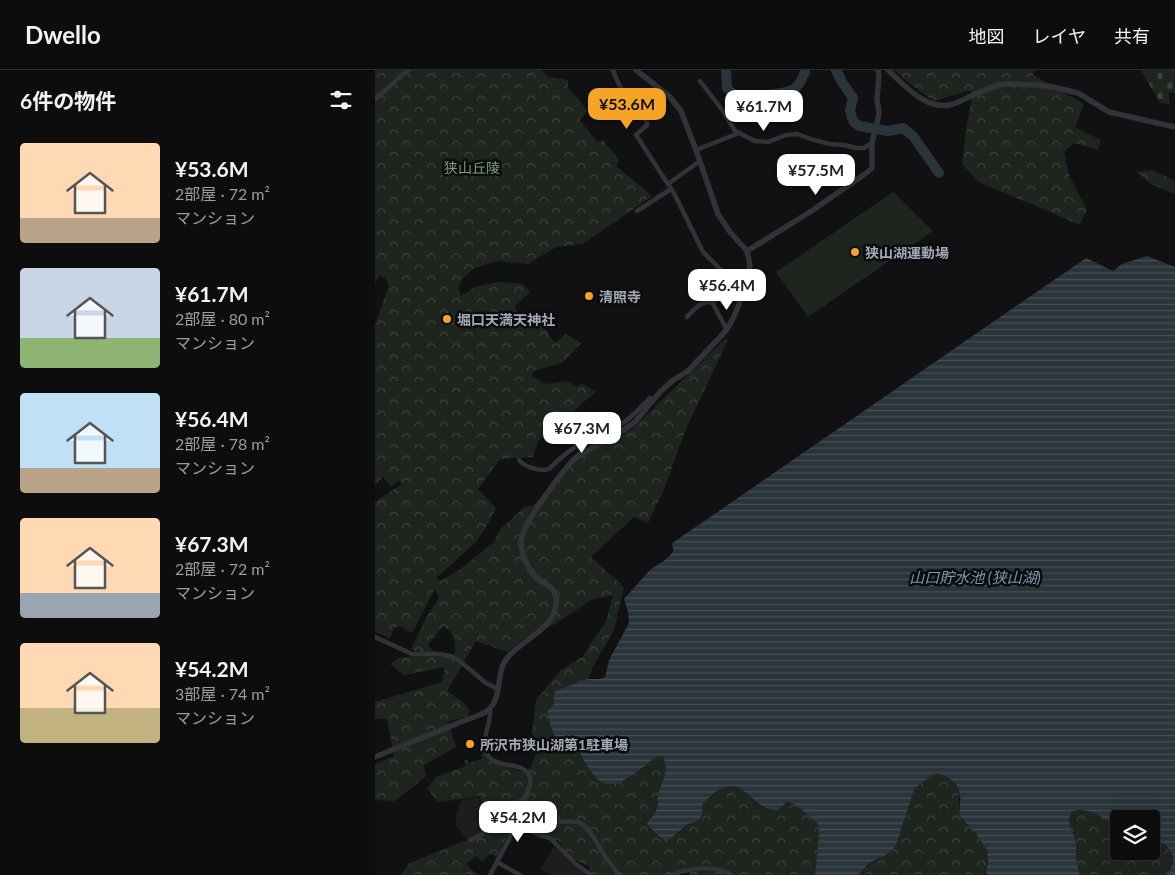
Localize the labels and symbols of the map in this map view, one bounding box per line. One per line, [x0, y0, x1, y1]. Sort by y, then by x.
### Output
pin: ¥53.6M [586, 88, 668, 130]
pin: ¥61.7M [723, 90, 805, 132]
pin: ¥57.5M [775, 154, 857, 196]
park label: 狭山丘陵 [444, 159, 500, 176]
place label: 狭山湖運動場 [865, 244, 949, 261]
marker: 狭山湖運動場 [849, 246, 861, 258]
pin: ¥56.4M [686, 268, 768, 311]
place label: 清照寺 [599, 288, 641, 305]
marker: 清照寺 [583, 290, 595, 302]
place label: 堀口天満天神社 [457, 311, 555, 328]
marker: 堀口天満天神社 [441, 313, 453, 325]
pin: ¥67.3M [541, 412, 623, 454]
water label: 山口貯水池 (狭山湖) [909, 568, 1041, 586]
place label: 所沢市狭山湖第1駐車場 [480, 736, 628, 753]
marker: 所沢市狭山湖第1駐車場 [464, 738, 476, 750]
pin: ¥54.2M [477, 800, 559, 843]

